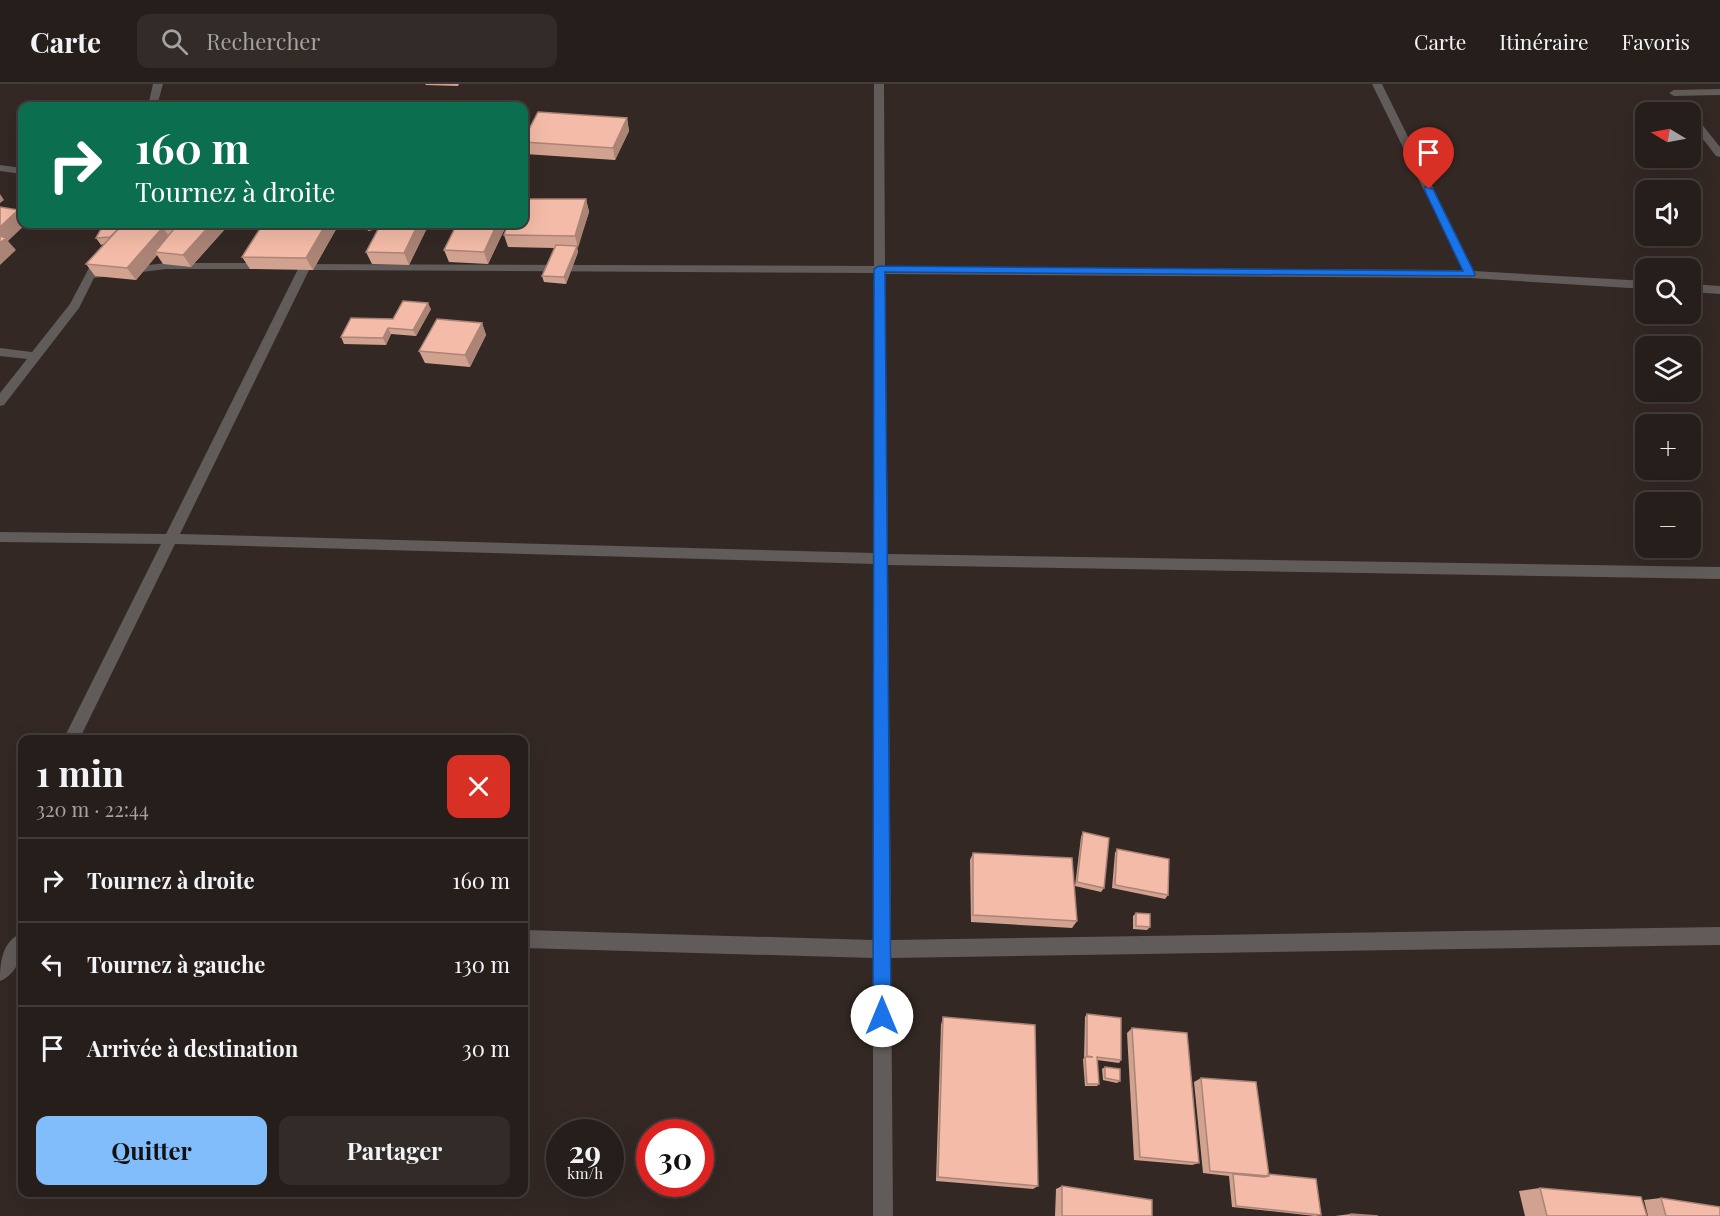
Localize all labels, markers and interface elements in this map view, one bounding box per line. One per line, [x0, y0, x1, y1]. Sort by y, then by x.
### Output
search box [137, 14, 557, 68]
text: Carte [30, 23, 101, 60]
icon: search [158, 25, 191, 58]
text: Rechercher [206, 26, 320, 56]
text: Carte [1414, 27, 1466, 55]
text: Itinéraire [1499, 27, 1589, 55]
text: Favoris [1622, 27, 1690, 55]
north arrow [1635, 102, 1701, 168]
map controls [1635, 102, 1701, 558]
text: 160 m [135, 119, 250, 175]
icon: right [36, 126, 114, 204]
pin [1403, 127, 1454, 189]
icon: arrive [1412, 136, 1445, 169]
text: Tournez à droite [135, 173, 335, 209]
button: sound [1635, 180, 1701, 246]
button: search [1635, 258, 1701, 324]
button: layers [1635, 336, 1701, 402]
button: + [1635, 414, 1701, 480]
button: − [1635, 492, 1701, 558]
text: 1 min [36, 748, 124, 796]
button: close [447, 755, 510, 818]
text: 320 m · 22:44 [36, 795, 149, 822]
icon: right [36, 864, 69, 897]
text: Tournez à droite [87, 865, 255, 895]
text: 160 m [452, 865, 510, 895]
icon: left [36, 948, 69, 981]
text: Tournez à gauche [87, 949, 265, 979]
text: 130 m [454, 949, 510, 979]
position arrow [850, 984, 914, 1048]
icon: arrive [36, 1032, 69, 1065]
text: Arrivée à destination [87, 1033, 298, 1063]
text: 30 m [462, 1033, 510, 1063]
button: Quitter [36, 1116, 267, 1185]
button: Partager [279, 1116, 510, 1185]
speed limit sign: 30 [636, 1119, 714, 1197]
text: 29 [569, 1131, 601, 1171]
text: km/h [567, 1163, 603, 1183]

